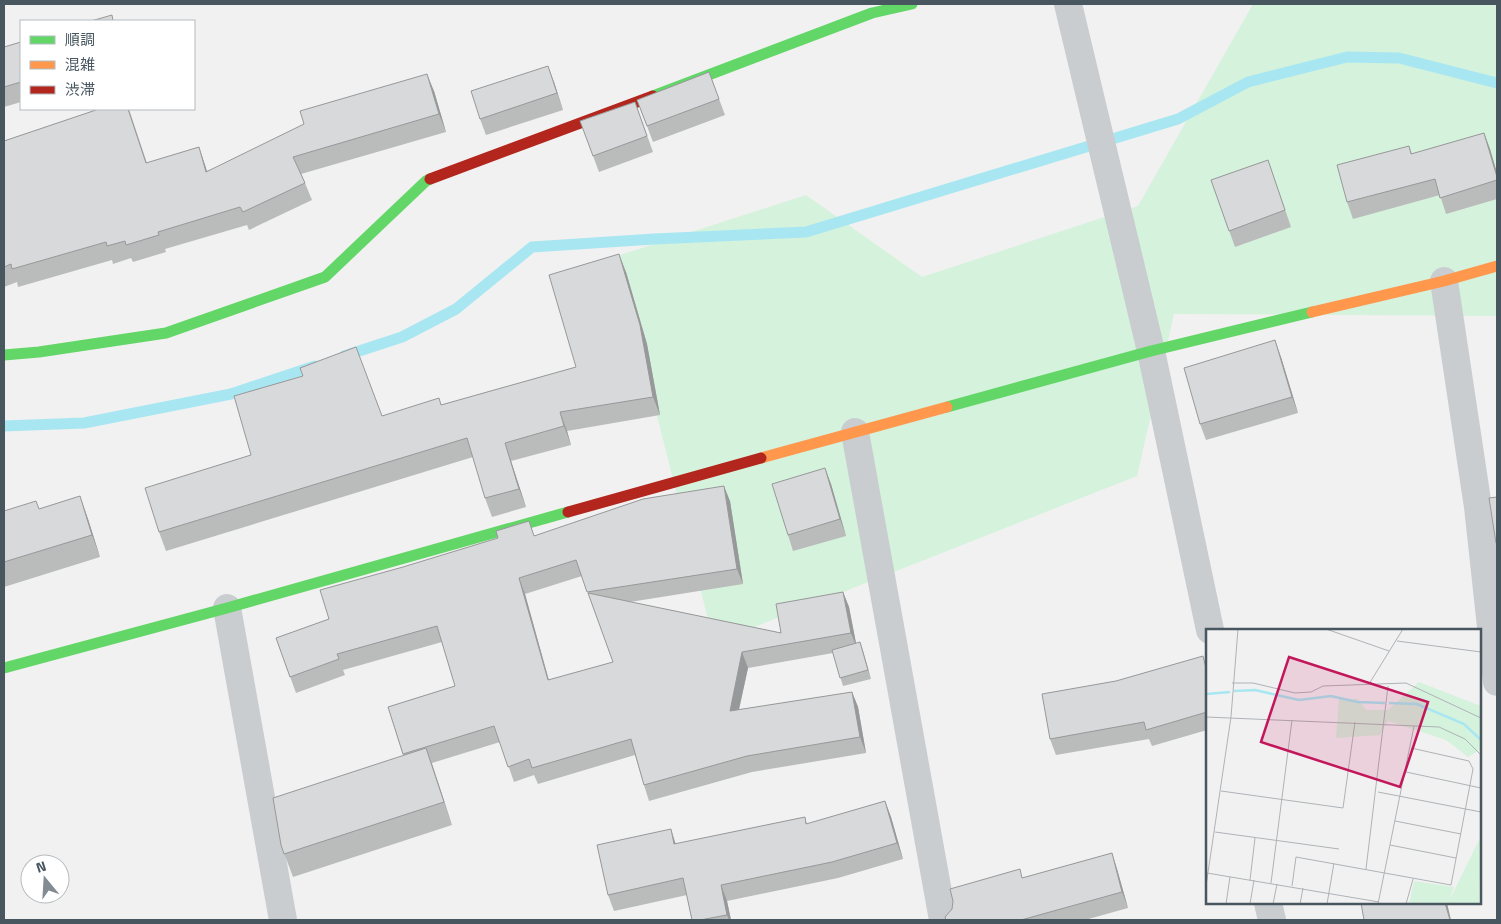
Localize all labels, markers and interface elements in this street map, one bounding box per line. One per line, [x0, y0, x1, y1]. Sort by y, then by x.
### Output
legend [20, 20, 195, 110]
text: 順調 [65, 28, 95, 51]
text: 混雑 [65, 53, 95, 76]
text: 渋滞 [65, 78, 95, 101]
inset map [1206, 629, 1481, 904]
north arrow [20, 854, 70, 904]
text: N [33, 855, 49, 878]

